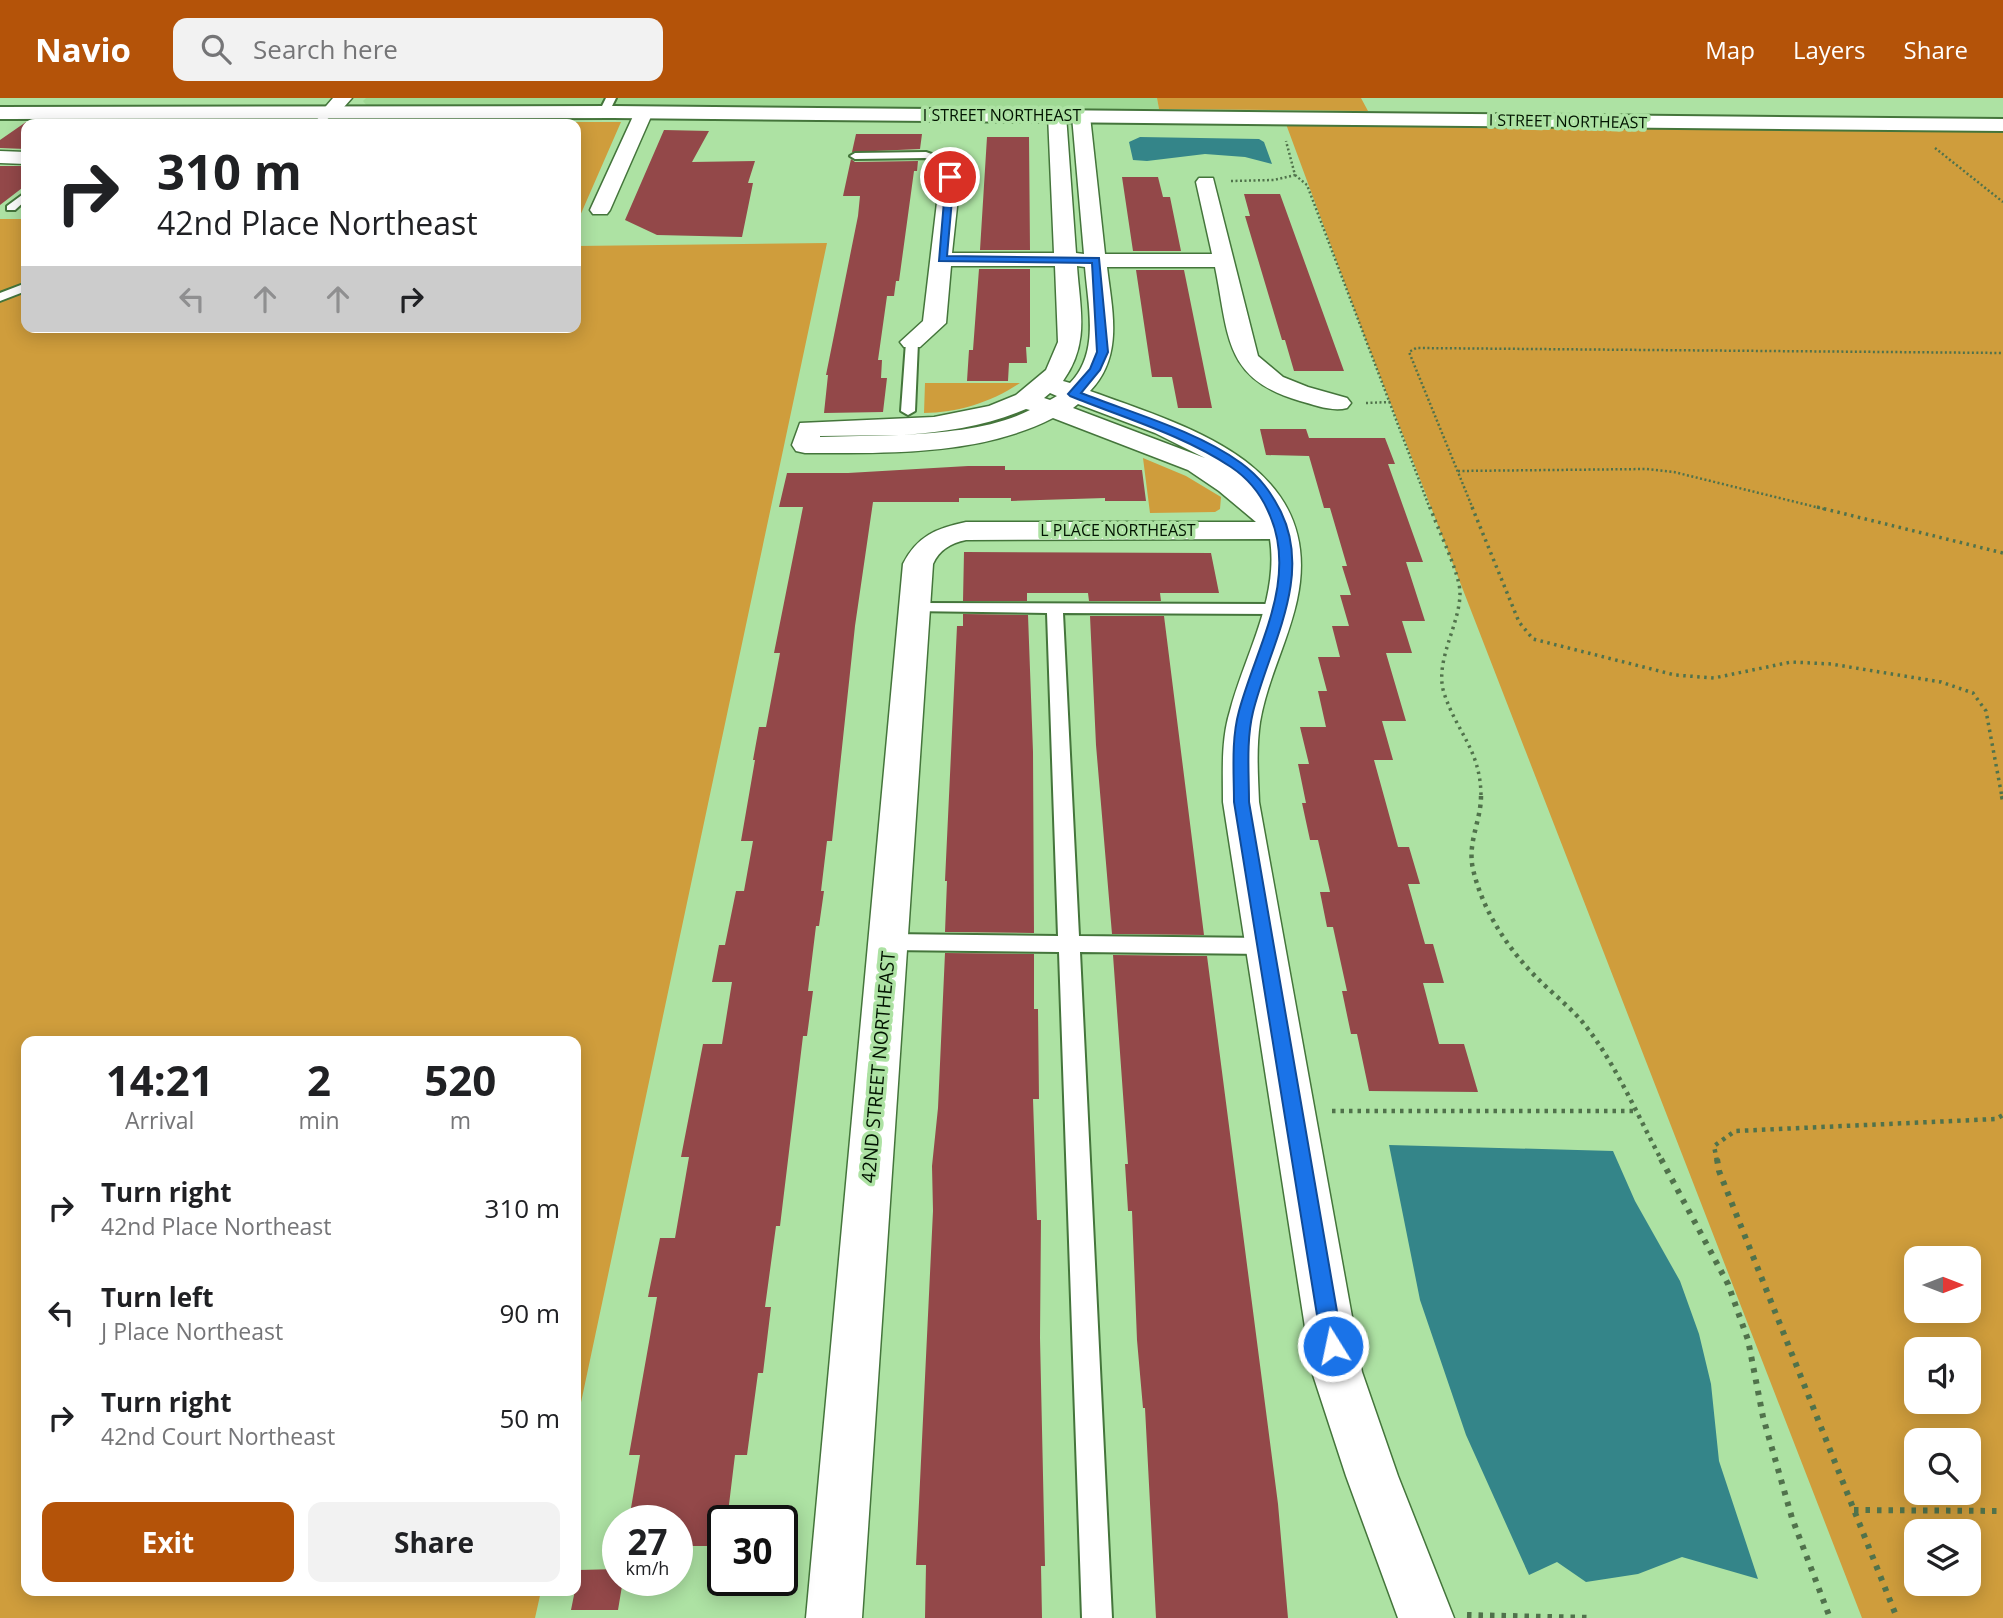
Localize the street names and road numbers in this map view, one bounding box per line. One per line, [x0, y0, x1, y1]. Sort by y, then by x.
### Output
street label: I STREET NORTHEAST [923, 104, 1081, 126]
street label: I STREET NORTHEAST [1489, 109, 1648, 133]
street label: L PLACE NORTHEAST [1040, 519, 1196, 541]
street label: 42ND STREET NORTHEAST [855, 949, 901, 1184]

